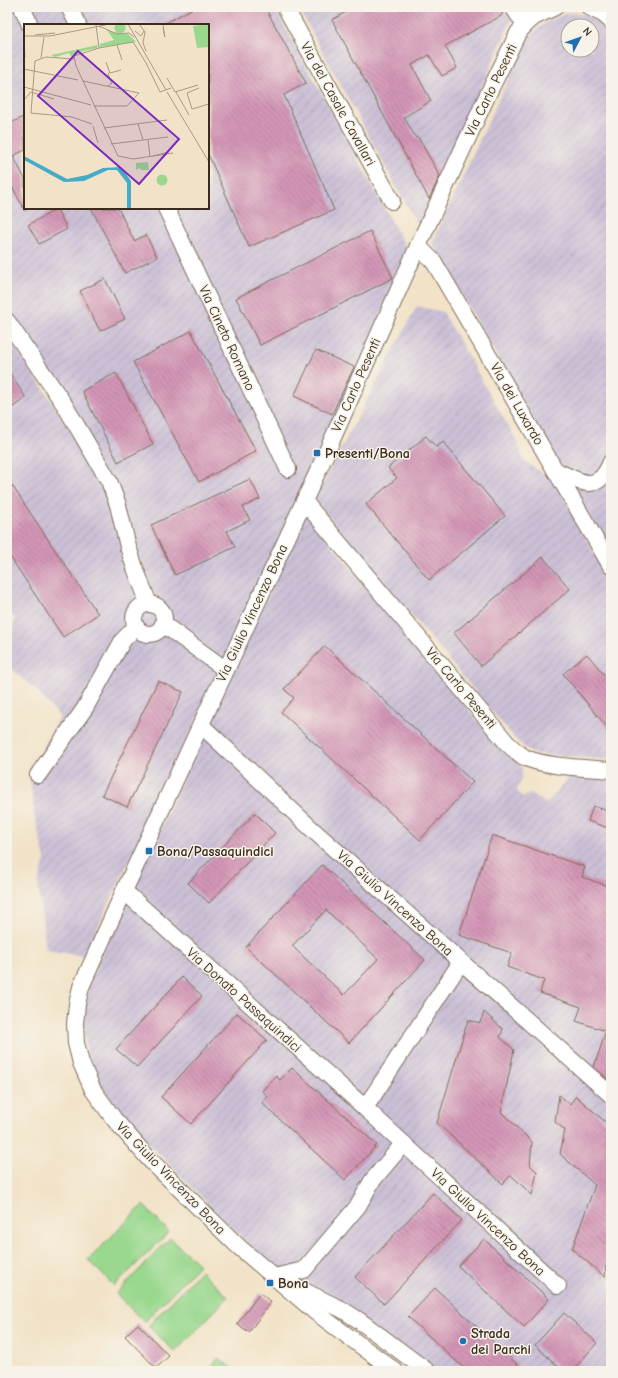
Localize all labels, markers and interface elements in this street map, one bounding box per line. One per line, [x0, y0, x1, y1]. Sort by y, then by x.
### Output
north arrow [560, 18, 600, 58]
inset map [24, 24, 209, 209]
text: N [580, 25, 594, 39]
street label: Via del Casale Cavallari [297, 39, 379, 169]
street label: Via Carlo Pesenti [461, 41, 521, 139]
street label: Via Cineto Romano [195, 283, 259, 393]
street label: Via Carlo Pesenti [328, 335, 384, 435]
street label: Via dei Luxardo [487, 360, 547, 448]
place label: Presenti/Bona [325, 445, 410, 462]
marker: Presenti/Bona [312, 448, 322, 458]
street label: Via Giulio Vincenzo Bona [213, 541, 291, 685]
street label: Via Carlo Pesenti [422, 644, 500, 732]
place label: Bona/Passaquindici [157, 843, 274, 860]
marker: Bona/Passaquindici [144, 846, 154, 856]
street label: Via Giulio Vincenzo Bona [334, 846, 456, 960]
street label: Via Donato Passaquindici [183, 944, 305, 1056]
street label: Via Giulio Vincenzo Bona [113, 1118, 229, 1238]
street label: Via Giulio Vincenzo Bona [427, 1165, 549, 1279]
place label: Bona [278, 1275, 309, 1292]
marker: Bona [265, 1278, 275, 1288]
place label: Strada dei Parchi [471, 1325, 531, 1358]
marker: Strada dei Parchi [458, 1336, 468, 1346]

